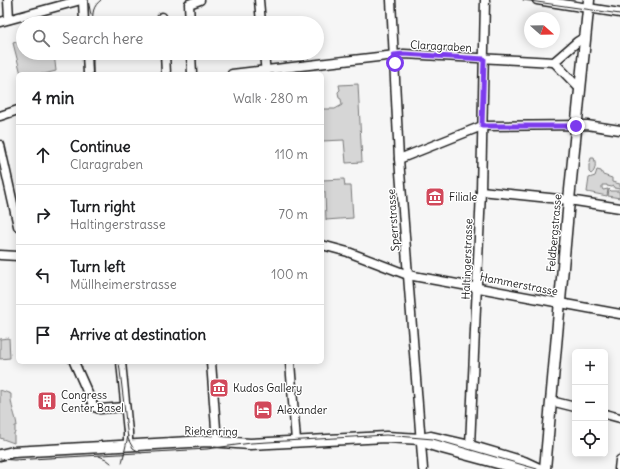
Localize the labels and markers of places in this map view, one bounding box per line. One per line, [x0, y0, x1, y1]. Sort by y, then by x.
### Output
museum icon: Filiale [424, 186, 446, 208]
place label: Filiale [449, 190, 477, 204]
museum icon: Kudos Gallery [208, 377, 230, 399]
place label: Kudos Gallery [233, 381, 302, 395]
place label: Congress Center Basel [61, 388, 124, 415]
building icon: Congress Center Basel [36, 390, 58, 412]
hotel icon: Alexander [252, 399, 274, 421]
place label: Alexander [277, 403, 328, 417]

